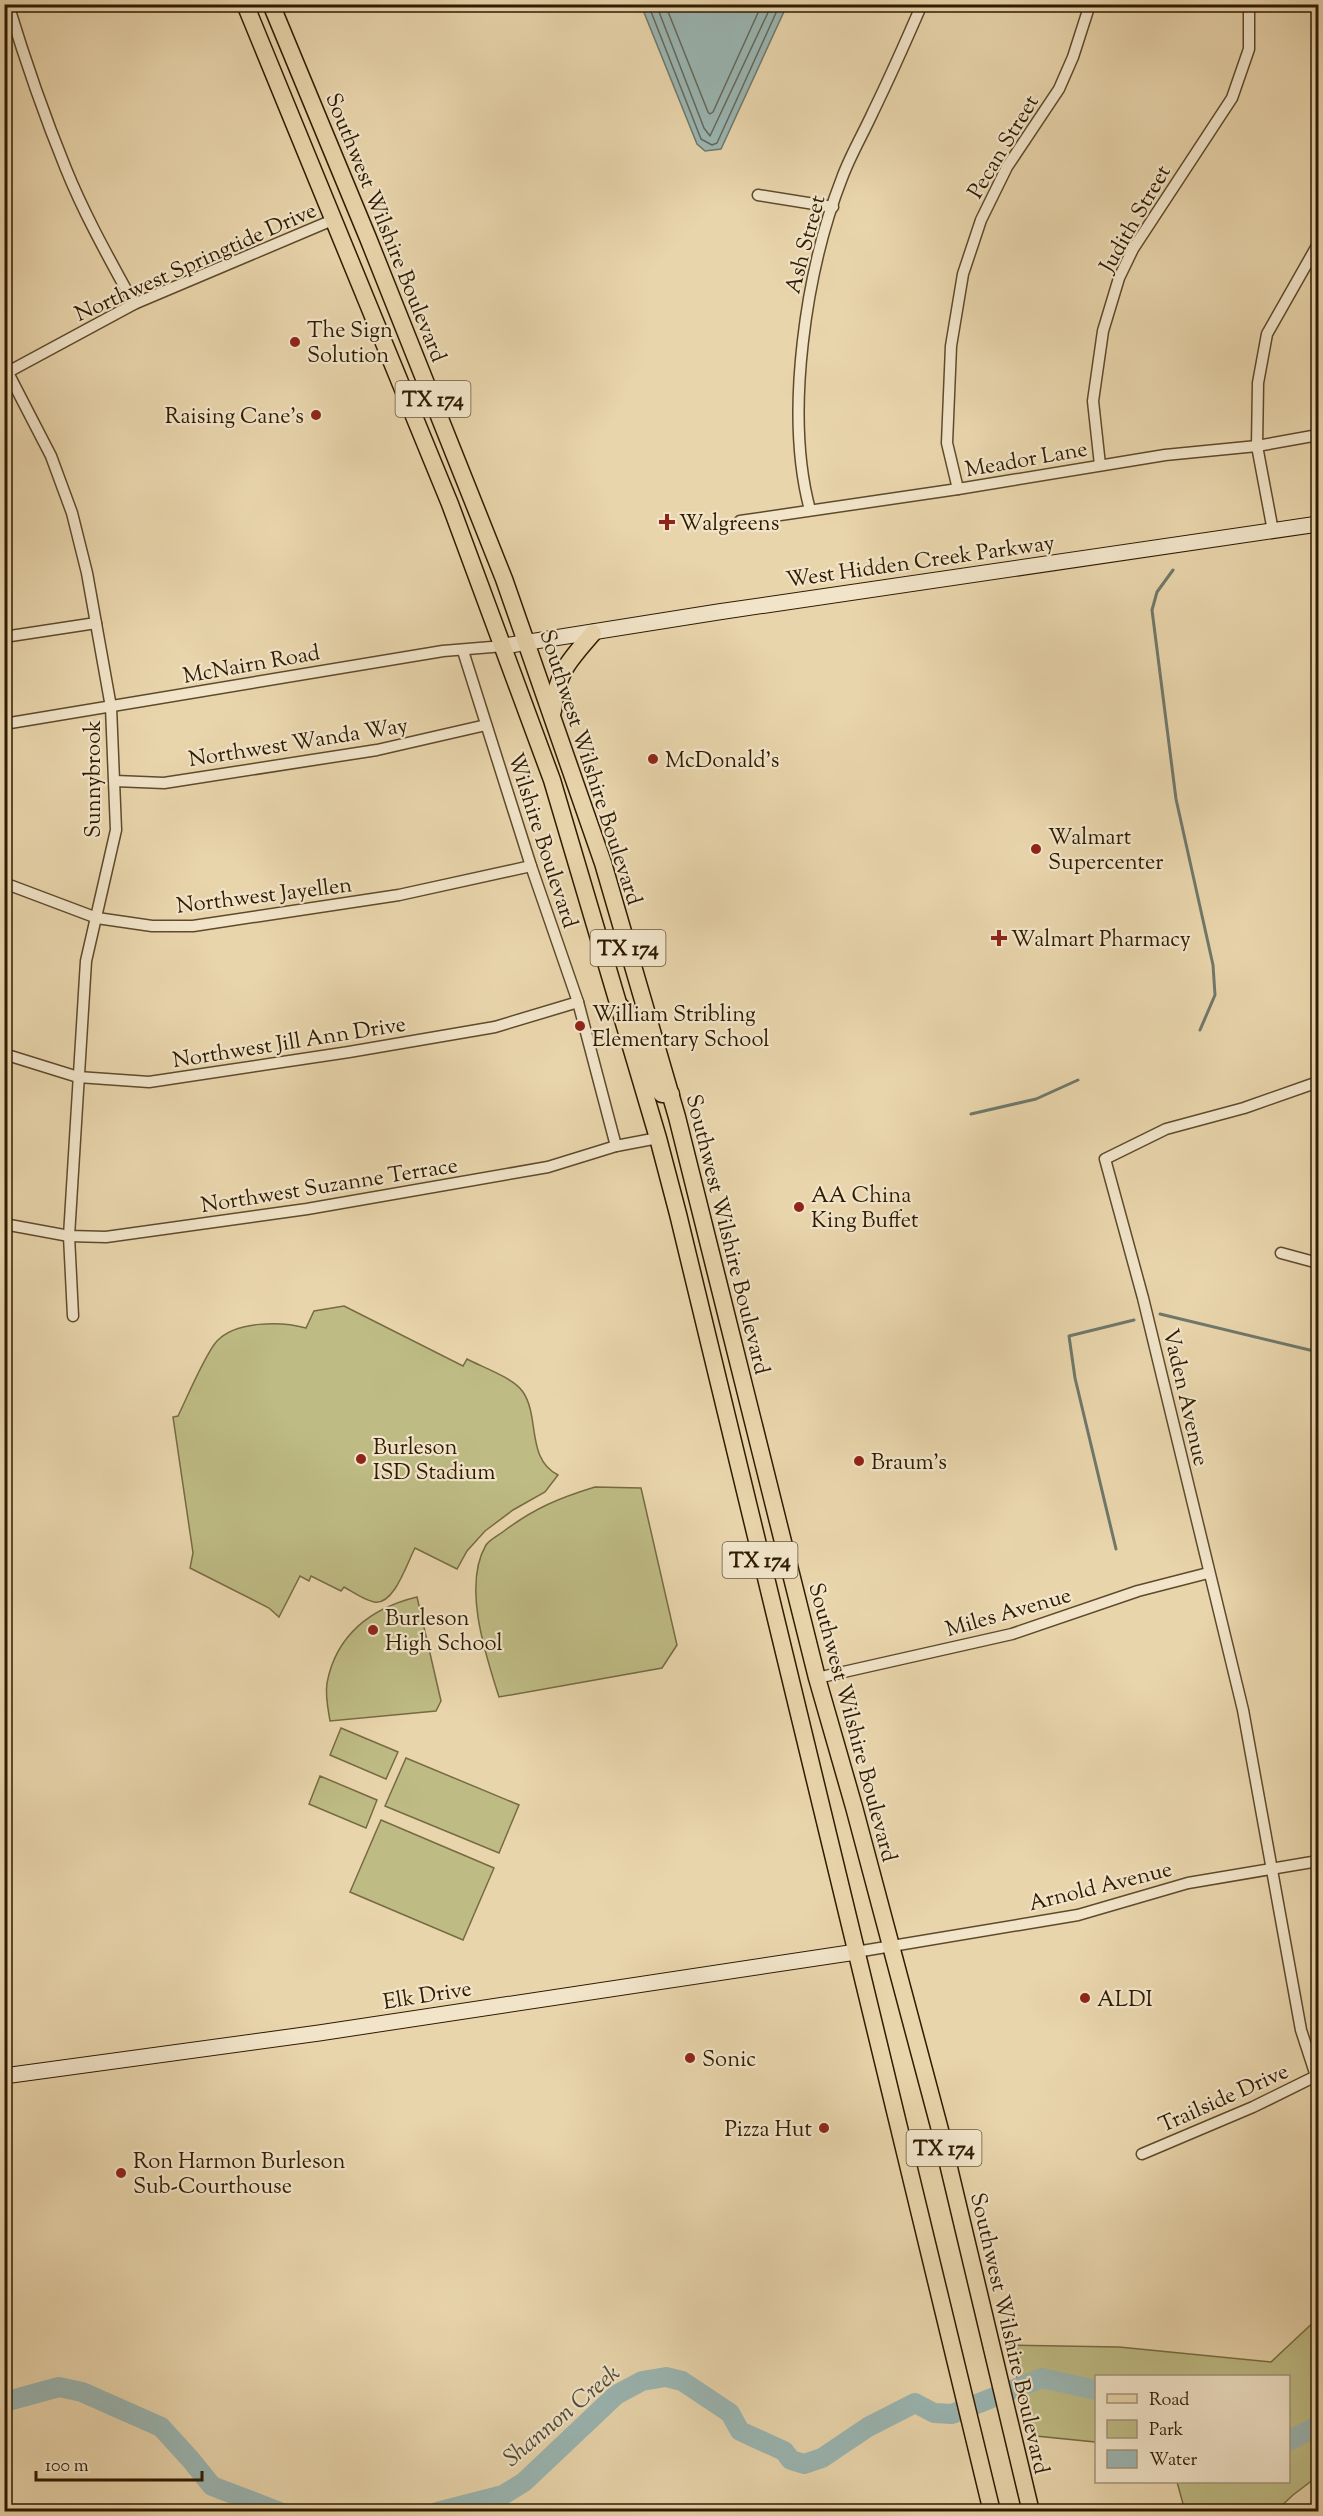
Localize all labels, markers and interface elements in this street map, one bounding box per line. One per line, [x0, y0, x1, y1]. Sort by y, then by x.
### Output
street label: Southwest Wilshire Boulevard [315, 89, 453, 368]
street label: Pecan Street [961, 89, 1048, 206]
street label: Judith Street [1092, 159, 1181, 280]
street label: Ash Street [778, 191, 836, 298]
street label: Northwest Springtide Drive [70, 196, 322, 332]
place label: The Sign Solution [307, 316, 393, 373]
marker: The Sign Solution [288, 335, 302, 349]
road number: TX 174 [396, 381, 470, 417]
place label: Raising Cane's [165, 402, 304, 434]
marker: Raising Cane's [309, 408, 323, 422]
street label: Meador Lane [963, 434, 1090, 487]
place label: Walgreens [679, 509, 779, 541]
marker: Walgreens [660, 515, 674, 529]
street label: West Hidden Creek Parkway [784, 528, 1057, 598]
street label: Southwest Wilshire Boulevard [535, 626, 649, 908]
street label: McNairn Road [180, 638, 323, 694]
street label: Northwest Wanda Way [186, 711, 411, 777]
street label: Sunnybrook [79, 720, 111, 838]
place label: McDonald's [665, 746, 779, 778]
street label: Wilshire Boulevard [503, 749, 585, 931]
marker: McDonald's [646, 752, 660, 766]
place label: Walmart Supercenter [1048, 823, 1164, 880]
marker: Walmart Supercenter [1029, 842, 1043, 856]
street label: Northwest Jayellen [175, 870, 354, 924]
place label: Walmart Pharmacy [1011, 925, 1191, 957]
road number: TX 174 [590, 930, 666, 966]
marker: Walmart Pharmacy [992, 931, 1006, 945]
place label: William Stribling Elementary School [592, 1000, 769, 1057]
street label: Northwest Jill Ann Drive [171, 1010, 408, 1078]
marker: William Stribling Elementary School [573, 1019, 587, 1033]
street label: Southwest Wilshire Boulevard [676, 1091, 776, 1378]
street label: Northwest Suzanne Terrace [199, 1151, 460, 1223]
place label: AA China King Buffet [811, 1181, 919, 1238]
marker: AA China King Buffet [792, 1200, 806, 1214]
street label: Vaden Avenue [1153, 1326, 1215, 1469]
place label: Burleson ISD Stadium [373, 1433, 495, 1490]
place label: Braum's [871, 1448, 947, 1480]
marker: Burleson ISD Stadium [354, 1452, 368, 1466]
marker: Braum's [852, 1454, 866, 1468]
road number: TX 174 [722, 1542, 798, 1578]
street label: Southwest Wilshire Boulevard [798, 1580, 904, 1866]
street label: Miles Avenue [942, 1581, 1075, 1647]
place label: Burleson High School [385, 1604, 503, 1661]
marker: Burleson High School [366, 1623, 380, 1637]
street label: Arnold Avenue [1026, 1855, 1176, 1921]
street label: Elk Drive [381, 1974, 474, 2020]
place label: ALDI [1097, 1985, 1153, 2017]
marker: ALDI [1078, 1991, 1092, 2005]
place label: Sonic [702, 2045, 756, 2077]
marker: Sonic [683, 2051, 697, 2065]
street label: Trailside Drive [1154, 2057, 1294, 2143]
place label: Pizza Hut [725, 2115, 812, 2147]
marker: Pizza Hut [817, 2121, 831, 2135]
road number: TX 174 [906, 2130, 982, 2166]
place label: Ron Harmon Burleson Sub-Courthouse [133, 2147, 346, 2204]
marker: Ron Harmon Burleson Sub-Courthouse [114, 2166, 128, 2180]
street label: Southwest Wilshire Boulevard [960, 2190, 1056, 2477]
water label: Shannon Creek [496, 2357, 628, 2476]
legend [1095, 2375, 1290, 2483]
text: Road [1149, 2388, 1189, 2414]
text: Park [1149, 2418, 1184, 2444]
scale bar [36, 2444, 202, 2482]
text: Water [1149, 2448, 1198, 2474]
text: 100 m [45, 2454, 89, 2480]

